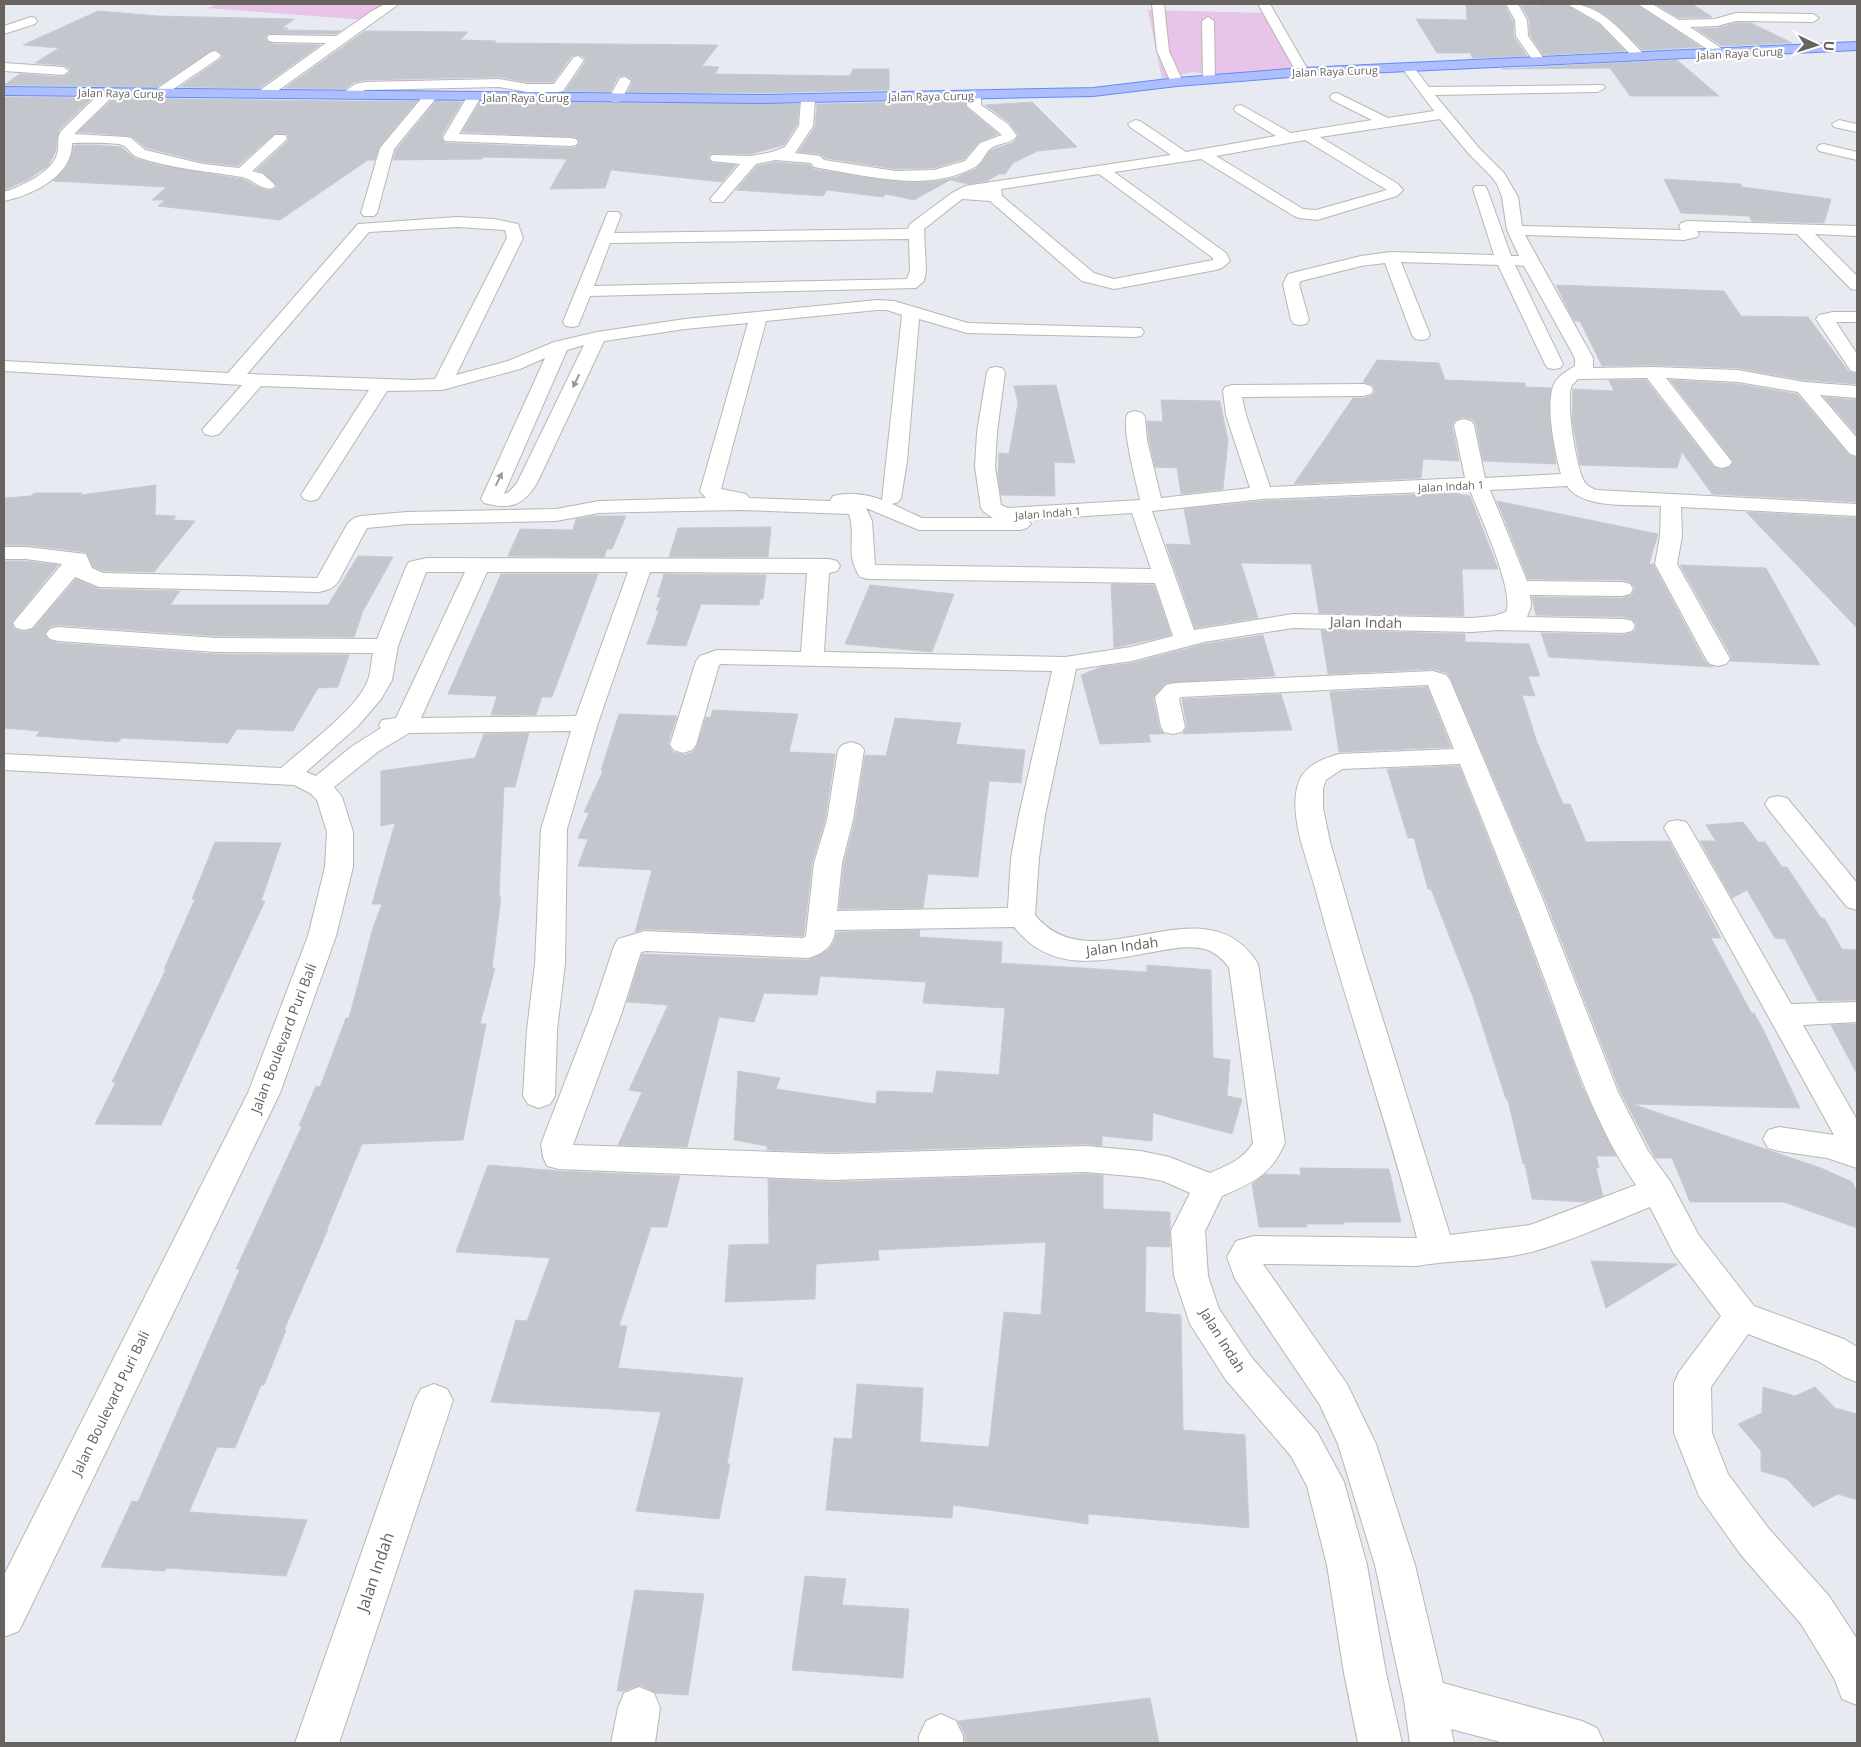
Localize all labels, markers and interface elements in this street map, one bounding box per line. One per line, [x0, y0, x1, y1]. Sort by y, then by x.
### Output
north arrow [1791, 20, 1841, 70]
text: U [1820, 40, 1839, 52]
street label: Jalan Raya Curug [1696, 43, 1783, 63]
street label: Jalan Raya Curug [1291, 62, 1378, 80]
street label: Jalan Raya Curug [77, 85, 164, 101]
street label: Jalan Raya Curug [887, 88, 974, 104]
street label: Jalan Raya Curug [482, 90, 569, 105]
one-way arrow [572, 374, 580, 388]
one-way arrow [495, 471, 503, 486]
street label: Jalan Indah 1 [1417, 477, 1484, 495]
street label: Jalan Indah 1 [1013, 503, 1082, 523]
street label: Jalan Indah [1328, 612, 1402, 632]
street label: Jalan Indah [1083, 932, 1159, 960]
street label: Jalan Boulevard Puri Bali [245, 960, 320, 1117]
street label: Jalan Indah [1195, 1303, 1250, 1376]
street label: Jalan Boulevard Puri Bali [66, 1327, 153, 1480]
street label: Jalan Indah [350, 1529, 399, 1617]

